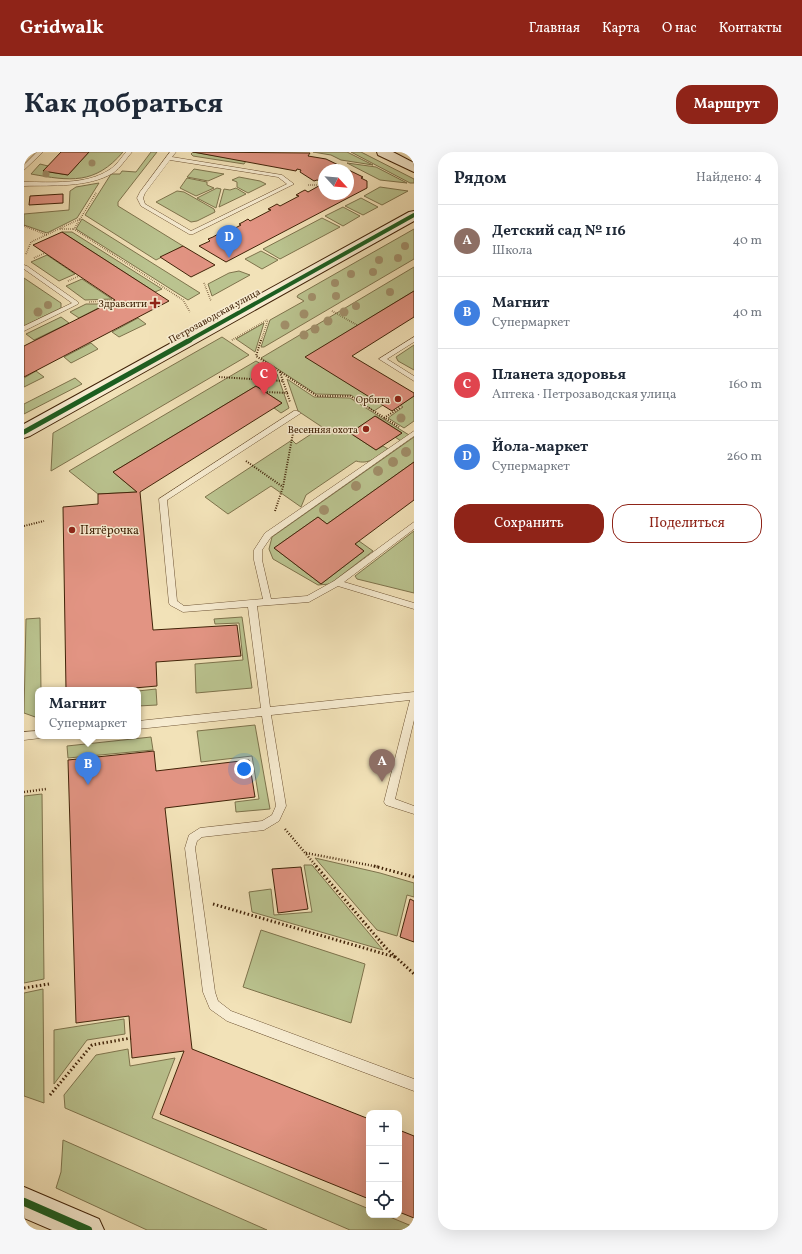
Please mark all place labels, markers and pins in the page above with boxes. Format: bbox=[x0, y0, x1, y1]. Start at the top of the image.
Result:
pin: D bbox=[216, 225, 242, 258]
place label: Здравсити bbox=[98, 297, 147, 311]
marker: Здравсити bbox=[150, 298, 160, 308]
pin: C bbox=[251, 362, 277, 395]
place label: Орбита bbox=[356, 393, 390, 407]
marker: Орбита bbox=[393, 394, 403, 404]
place label: Весенняя охота bbox=[288, 423, 358, 437]
marker: Весенняя охота bbox=[361, 424, 371, 434]
place label: Пятёрочка bbox=[80, 523, 139, 539]
marker: Пятёрочка bbox=[67, 525, 77, 535]
pin: A bbox=[369, 749, 395, 782]
pin: B bbox=[75, 752, 101, 785]

